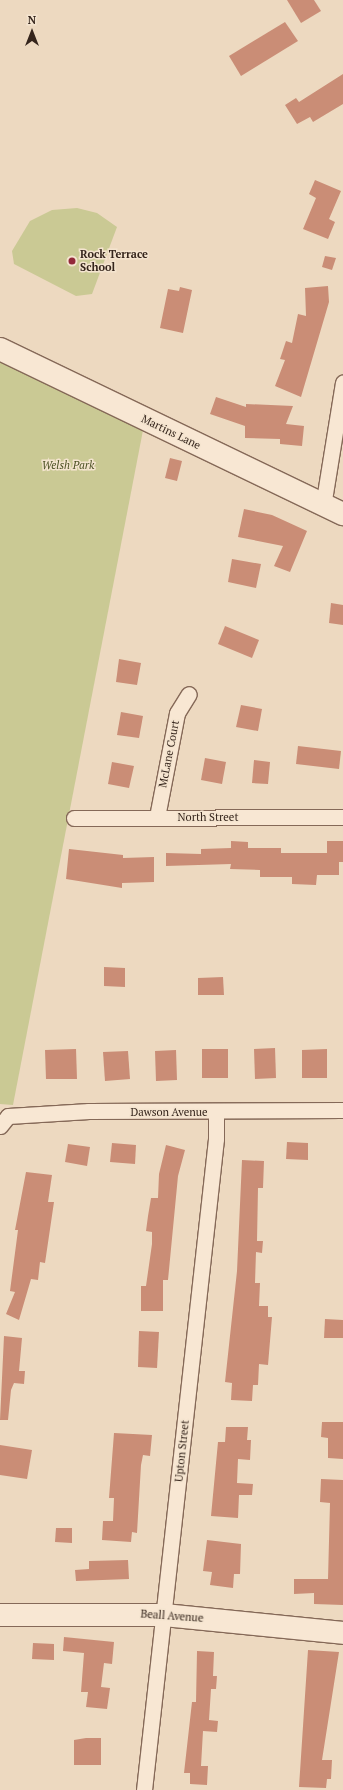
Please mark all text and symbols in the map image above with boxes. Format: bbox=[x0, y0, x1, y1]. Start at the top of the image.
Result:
north arrow bbox=[12, 12, 52, 52]
text: N bbox=[28, 13, 36, 27]
place label: Rock Terrace School bbox=[80, 248, 148, 274]
marker: Rock Terrace School bbox=[67, 256, 77, 266]
street label: Martins Lane bbox=[139, 412, 203, 452]
park label: Welsh Park bbox=[42, 458, 94, 472]
street label: McLane Court bbox=[156, 719, 182, 789]
street label: North Street bbox=[178, 810, 238, 824]
street label: Dawson Avenue bbox=[130, 1105, 208, 1119]
street label: Upton Street bbox=[172, 1419, 192, 1483]
street label: Beall Avenue bbox=[140, 1607, 204, 1625]

